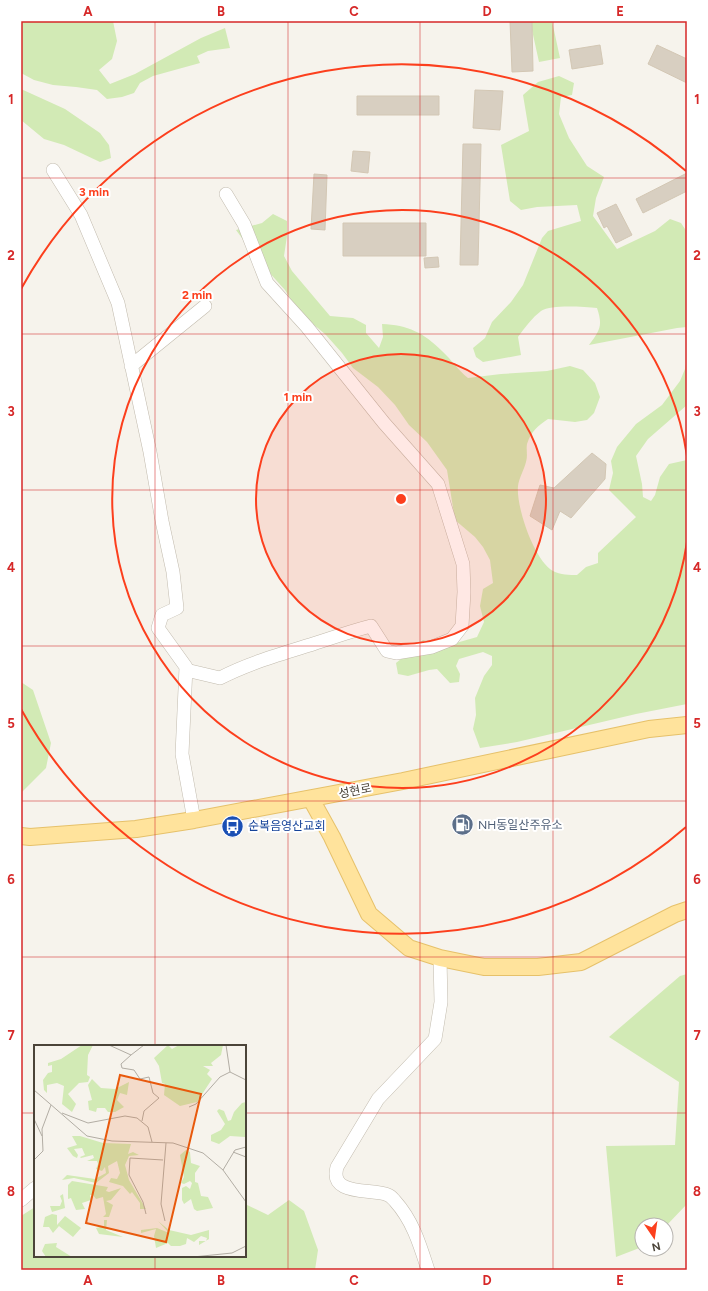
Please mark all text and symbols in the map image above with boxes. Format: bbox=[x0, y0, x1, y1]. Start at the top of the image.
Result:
text: A bbox=[83, 4, 93, 19]
text: B bbox=[217, 4, 225, 19]
text: C bbox=[349, 4, 359, 19]
text: D bbox=[482, 4, 492, 19]
text: E bbox=[616, 4, 624, 19]
text: 1 bbox=[8, 92, 14, 107]
text: 1 bbox=[694, 92, 700, 107]
text: 3 min bbox=[79, 185, 109, 199]
text: 2 bbox=[7, 248, 15, 263]
text: 2 bbox=[693, 248, 701, 263]
text: 2 min bbox=[182, 288, 212, 302]
text: 1 min bbox=[284, 390, 312, 404]
text: 3 bbox=[7, 404, 15, 419]
text: 3 bbox=[693, 404, 701, 419]
centre of rings bbox=[394, 492, 408, 506]
text: 4 bbox=[7, 560, 15, 575]
text: 4 bbox=[693, 560, 701, 575]
text: 5 bbox=[7, 716, 15, 731]
text: 5 bbox=[693, 716, 701, 731]
street label: 성현로 bbox=[337, 781, 373, 801]
fuel station icon: NH동일산주유소 bbox=[450, 812, 476, 838]
bus stop icon: 순복음영산교회 bbox=[219, 813, 245, 839]
place label: NH동일산주유소 bbox=[478, 818, 563, 832]
place label: 순복음영산교회 bbox=[248, 819, 325, 833]
text: 6 bbox=[7, 872, 15, 887]
text: 6 bbox=[693, 872, 701, 887]
text: 7 bbox=[7, 1028, 15, 1043]
text: 7 bbox=[693, 1028, 701, 1043]
inset map bbox=[34, 1045, 246, 1257]
text: 8 bbox=[7, 1184, 15, 1199]
text: 8 bbox=[693, 1184, 701, 1199]
north arrow bbox=[634, 1217, 674, 1257]
text: N bbox=[651, 1239, 662, 1254]
text: A bbox=[83, 1273, 93, 1288]
text: B bbox=[217, 1273, 225, 1288]
text: C bbox=[349, 1273, 359, 1288]
text: D bbox=[482, 1273, 492, 1288]
text: E bbox=[616, 1273, 624, 1288]

